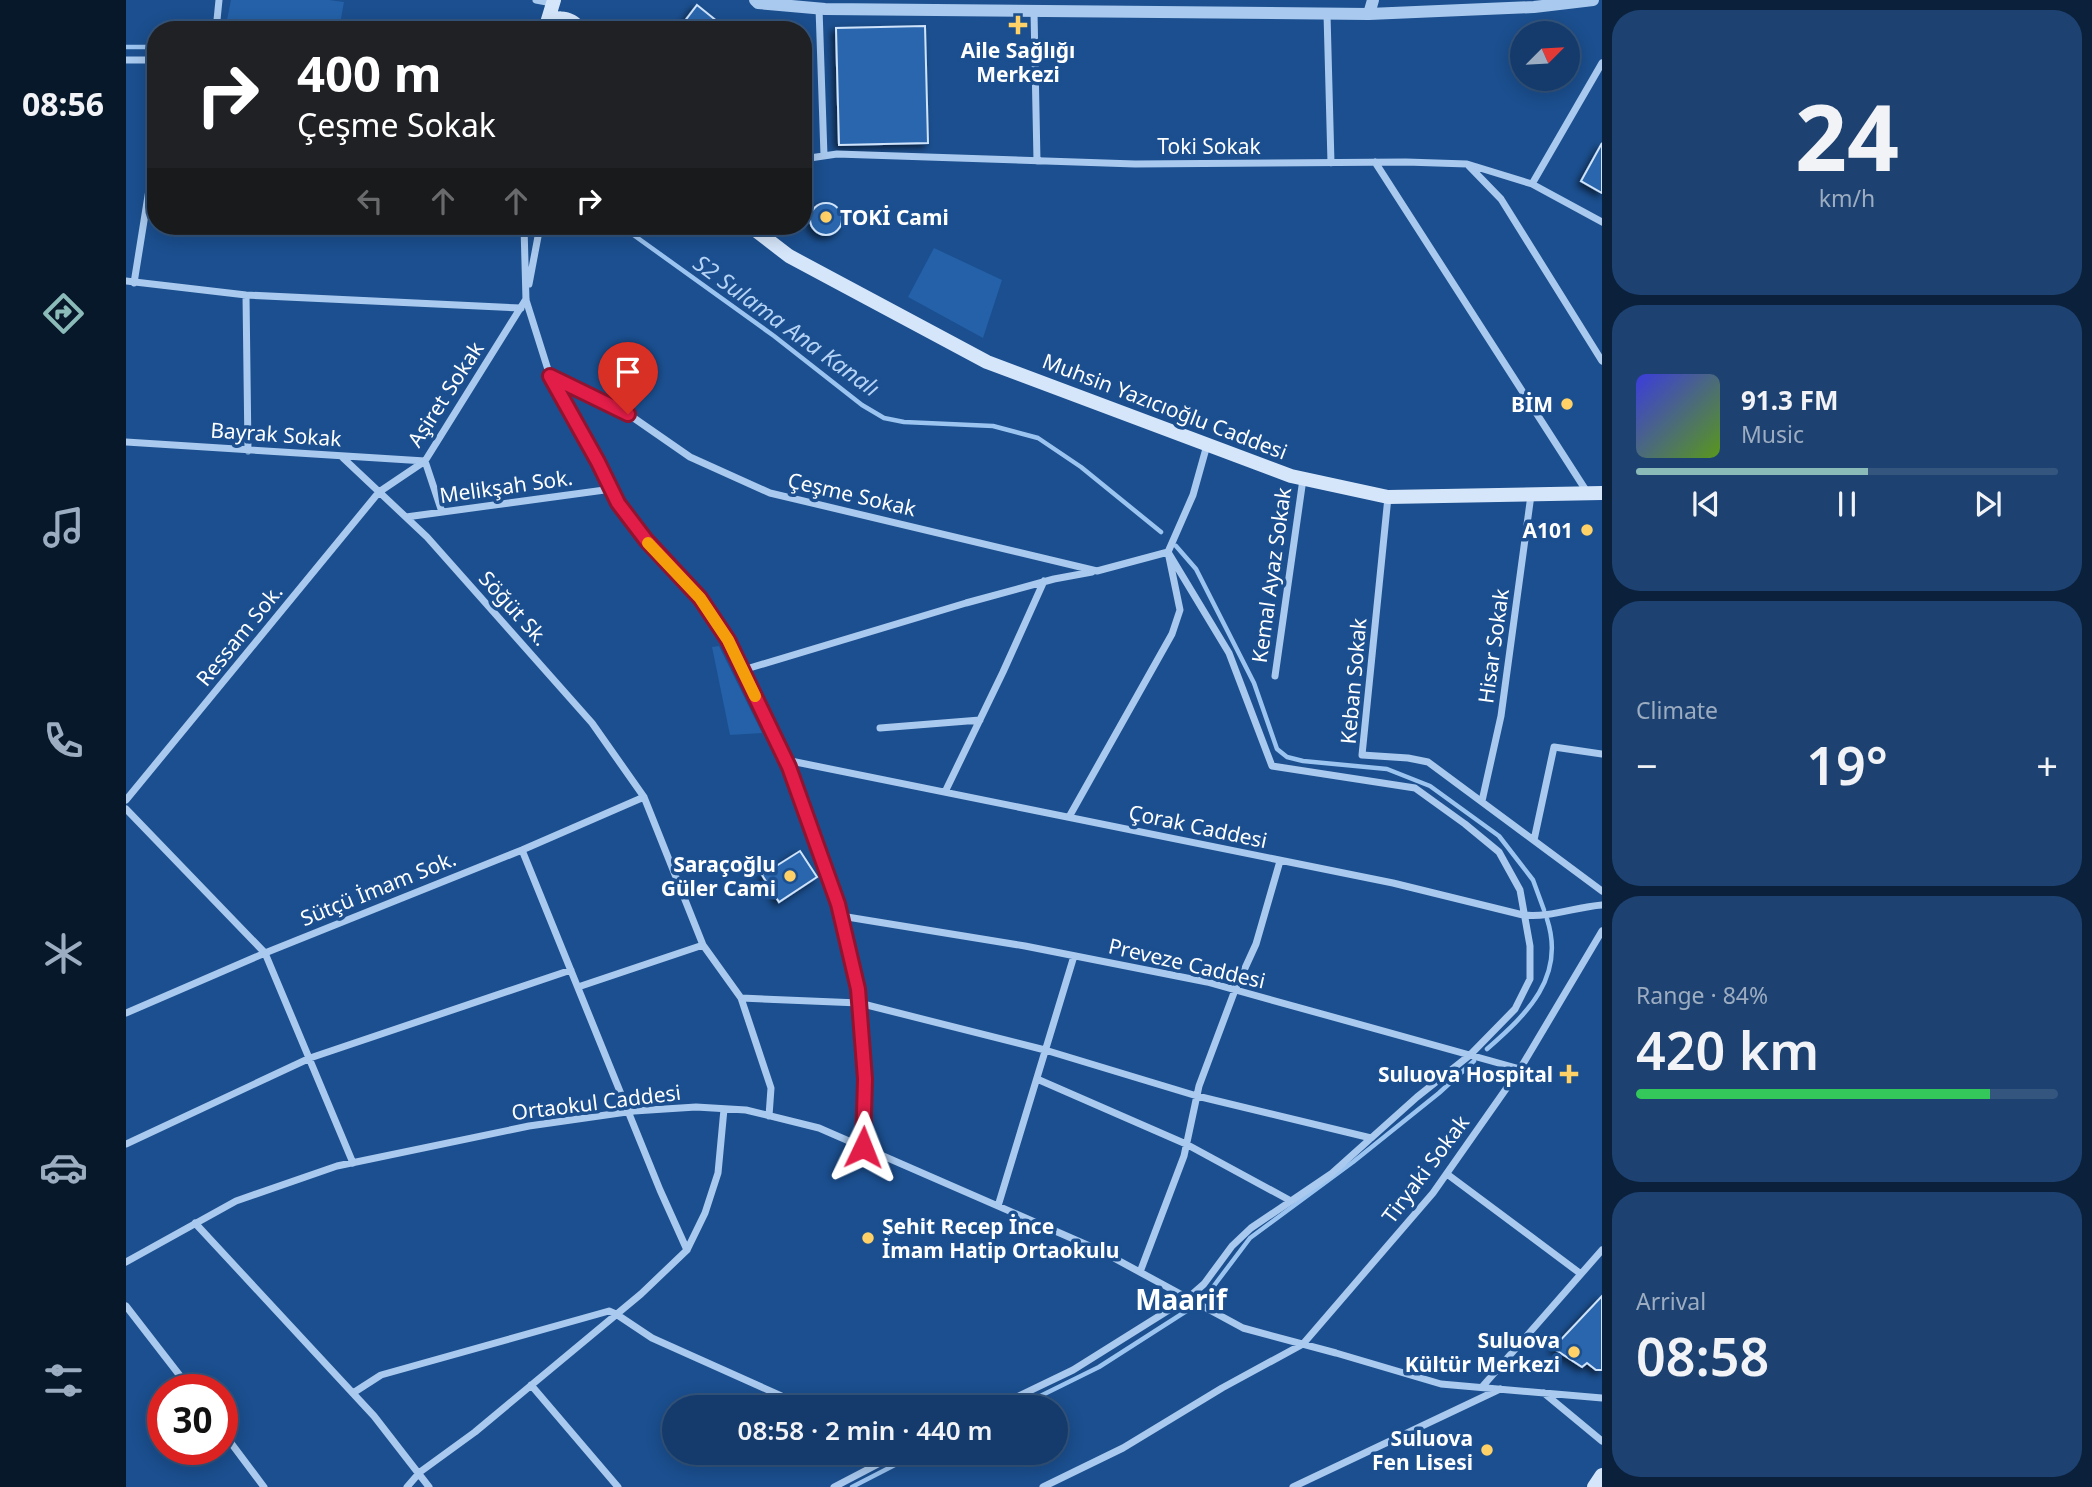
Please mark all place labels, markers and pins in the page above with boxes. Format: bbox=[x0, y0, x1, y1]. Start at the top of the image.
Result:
marker: Aile Sağlığı Merkezi bbox=[1008, 15, 1028, 35]
place label: Aile Sağlığı Merkezi bbox=[961, 36, 1075, 88]
place label: TOKİ Cami bbox=[840, 203, 949, 231]
marker: TOKİ Cami bbox=[818, 209, 834, 225]
pin bbox=[598, 342, 658, 414]
place label: BİM bbox=[1511, 390, 1553, 418]
marker: BİM bbox=[1559, 396, 1575, 412]
place label: A101 bbox=[1522, 516, 1573, 544]
marker: A101 bbox=[1579, 522, 1595, 538]
place label: Saraçoğlu Güler Cami bbox=[661, 850, 776, 902]
marker: Saraçoğlu Güler Cami bbox=[782, 868, 798, 884]
place label: Suluova Hospital bbox=[1378, 1060, 1553, 1088]
marker: Suluova Hospital bbox=[1559, 1064, 1579, 1084]
place label: Şehit Recep İnce İmam Hatip Ortaokulu bbox=[882, 1212, 1119, 1264]
marker: Şehit Recep İnce İmam Hatip Ortaokulu bbox=[860, 1230, 876, 1246]
place label: Suluova Kültür Merkezi bbox=[1405, 1326, 1560, 1378]
marker: Suluova Kültür Merkezi bbox=[1566, 1344, 1582, 1360]
place label: Suluova Fen Lisesi bbox=[1372, 1424, 1473, 1476]
marker: Suluova Fen Lisesi bbox=[1479, 1442, 1495, 1458]

